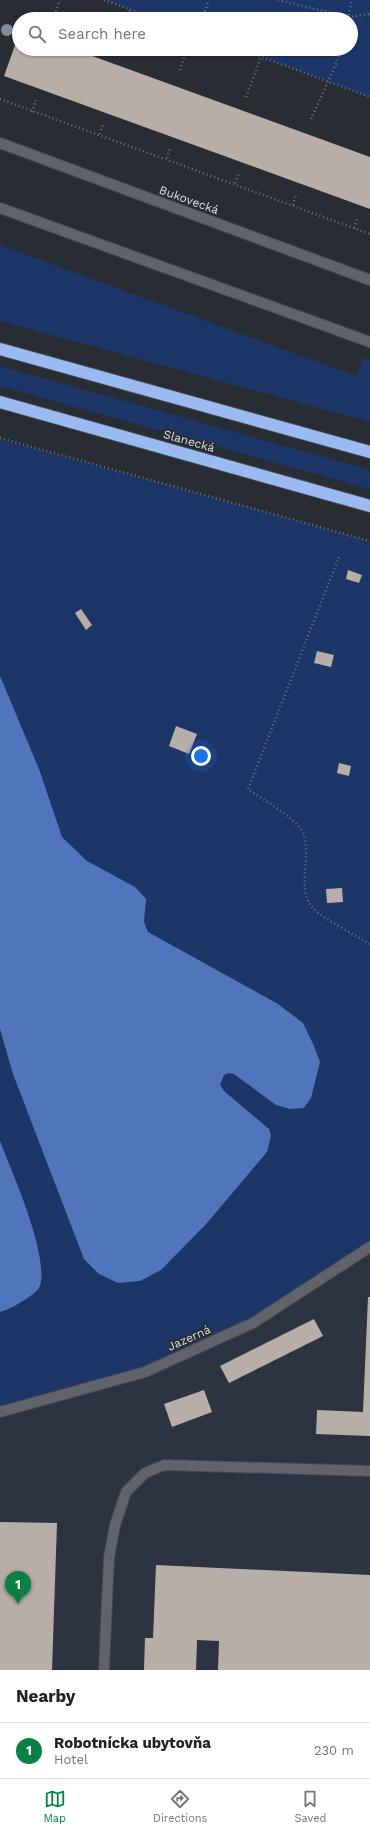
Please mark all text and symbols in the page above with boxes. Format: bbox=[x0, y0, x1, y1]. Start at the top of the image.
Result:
search box bbox=[12, 12, 358, 56]
icon: search bbox=[26, 23, 48, 45]
text: Search here bbox=[58, 25, 146, 43]
street label: Bukovecká bbox=[157, 183, 221, 217]
street label: Slanecká bbox=[162, 427, 216, 455]
your location bbox=[191, 746, 211, 766]
street label: Jazerná bbox=[165, 1322, 213, 1354]
pin: 1 bbox=[5, 1571, 31, 1604]
text: Nearby bbox=[16, 1686, 75, 1706]
text: Robotnícka ubytovňa bbox=[54, 1734, 211, 1752]
text: 1 bbox=[26, 1743, 32, 1758]
text: 230 m bbox=[314, 1743, 354, 1758]
text: Hotel bbox=[54, 1752, 88, 1767]
tab: Map bbox=[44, 1788, 66, 1825]
tab: Directions bbox=[153, 1788, 207, 1825]
tab: Saved bbox=[294, 1788, 326, 1825]

